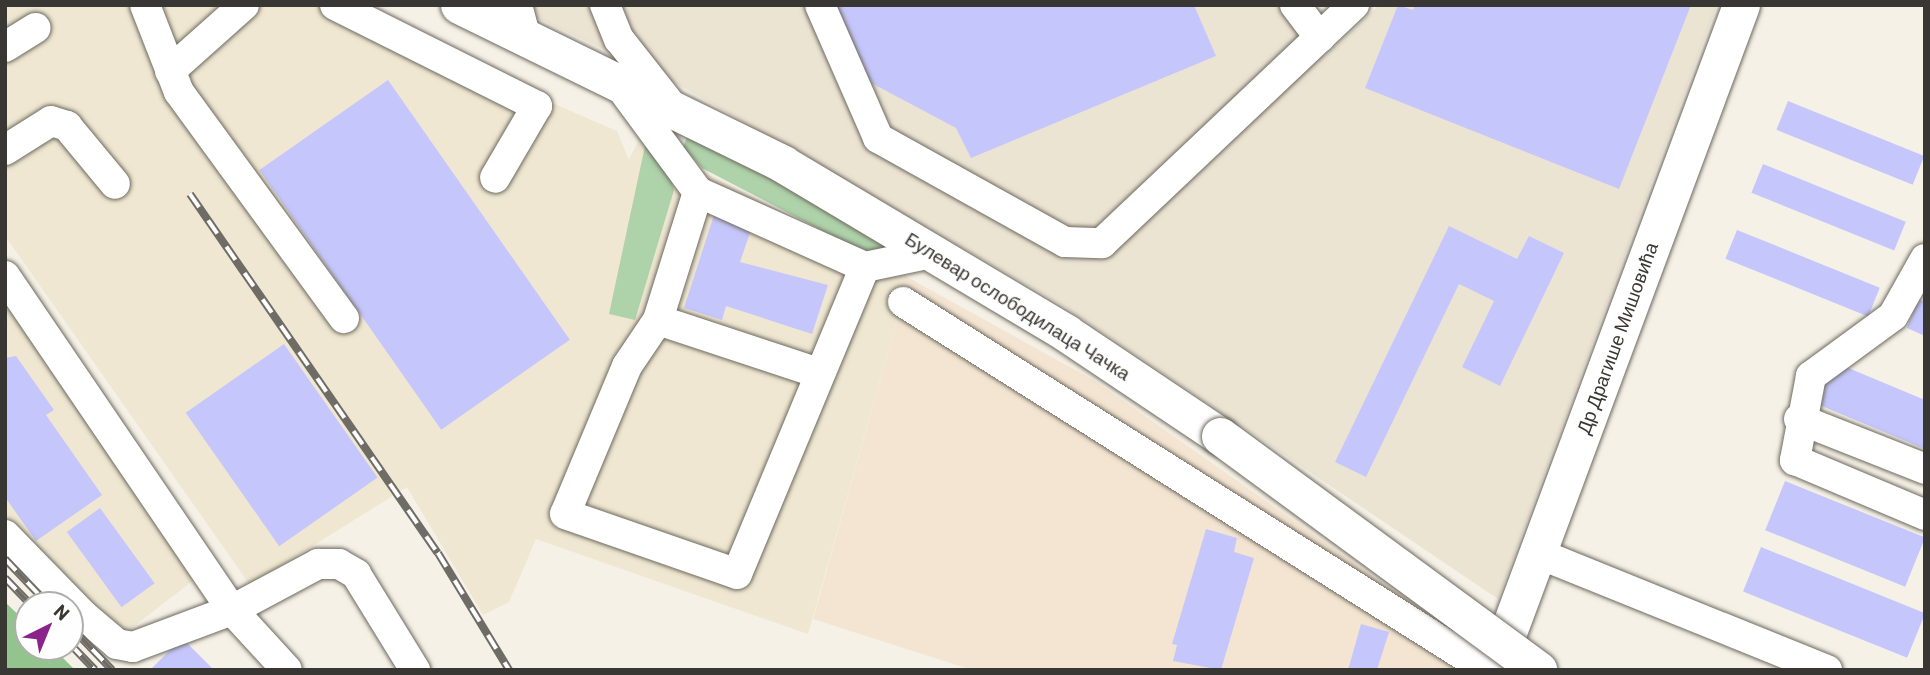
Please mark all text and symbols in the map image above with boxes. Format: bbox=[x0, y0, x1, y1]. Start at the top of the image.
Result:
street label: Булевар ослободилаца Чачка bbox=[901, 227, 1135, 385]
street label: Др Драгише Мишовића bbox=[1572, 239, 1662, 437]
north arrow bbox=[14, 591, 84, 661]
text: N bbox=[50, 599, 75, 624]

